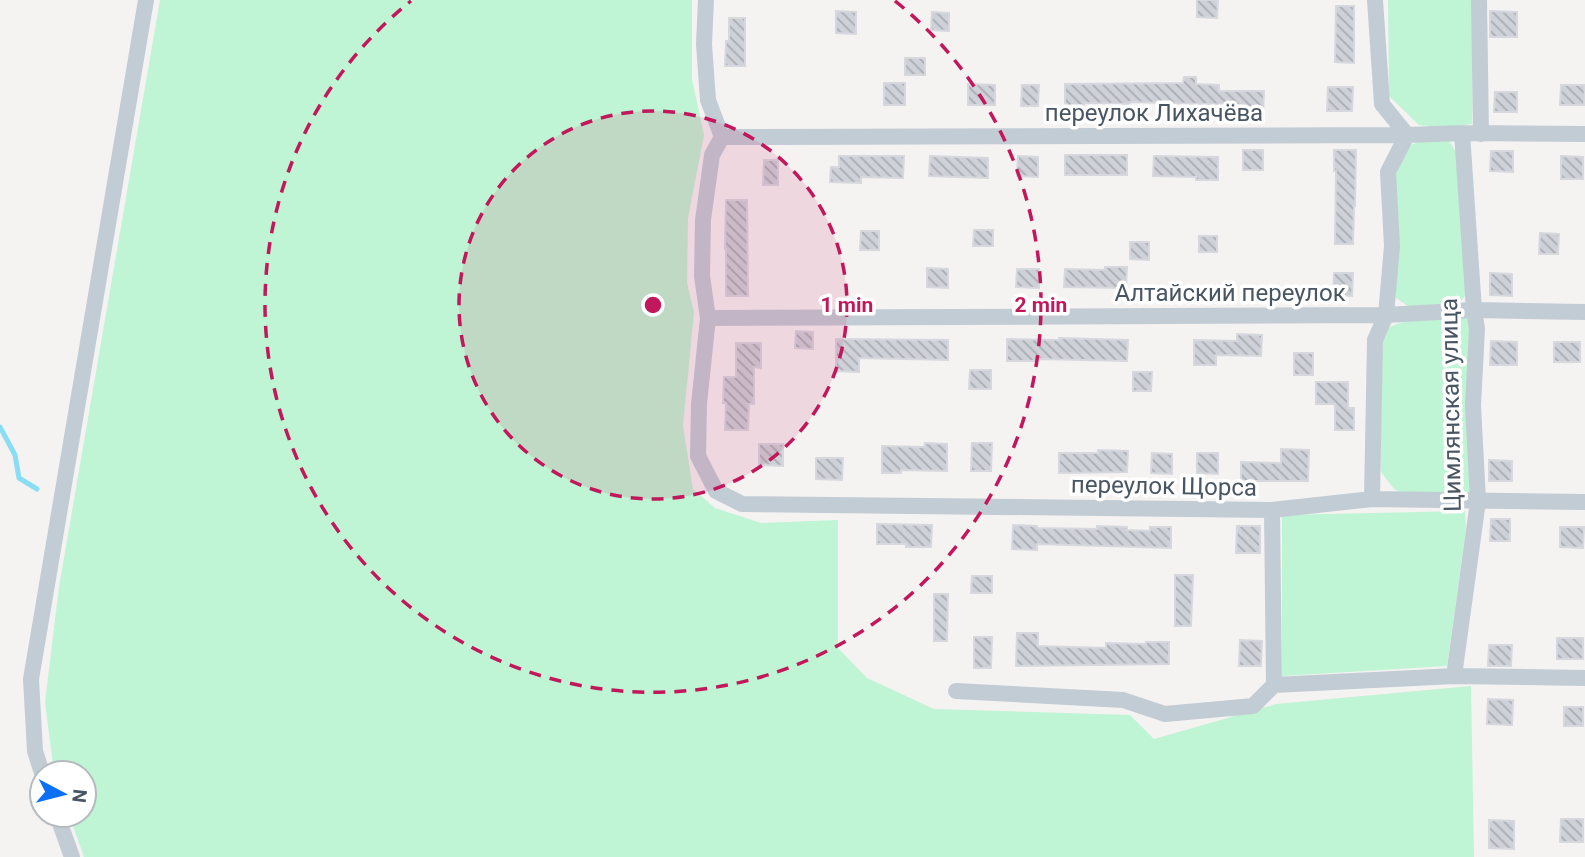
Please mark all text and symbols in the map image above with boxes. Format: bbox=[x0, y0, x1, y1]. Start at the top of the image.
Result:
street label: переулок Лихачёва bbox=[1045, 99, 1263, 127]
street label: Алтайский переулок bbox=[1114, 279, 1346, 307]
centre of rings bbox=[641, 293, 665, 317]
text: 1 min bbox=[821, 293, 873, 317]
text: 2 min bbox=[1015, 293, 1067, 317]
street label: Цимлянская улица bbox=[1435, 298, 1467, 512]
street label: переулок Щорса bbox=[1071, 470, 1257, 502]
north arrow bbox=[28, 759, 98, 829]
text: N bbox=[67, 788, 92, 804]

